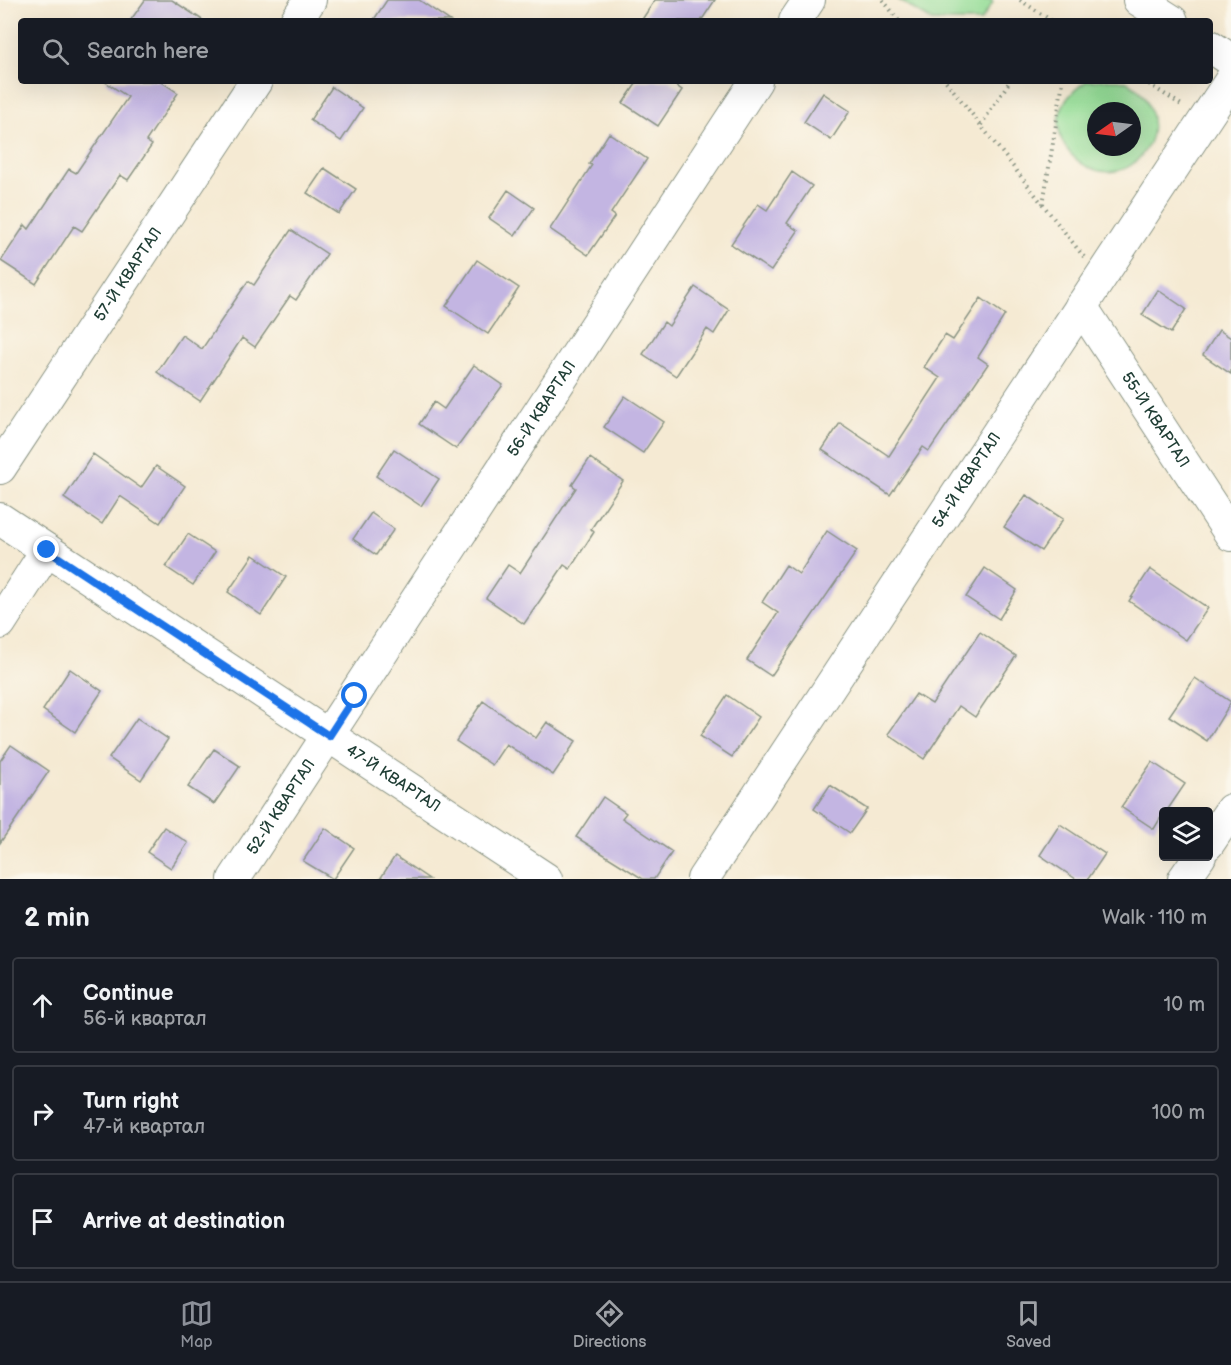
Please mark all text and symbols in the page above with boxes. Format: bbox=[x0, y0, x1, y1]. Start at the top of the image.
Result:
search box bbox=[18, 18, 1213, 84]
icon: search bbox=[39, 35, 72, 68]
text: Search here bbox=[87, 38, 209, 65]
north arrow bbox=[1087, 102, 1141, 156]
street label: 57-Й КВАРТАЛ bbox=[90, 224, 166, 325]
street label: 56-Й КВАРТАЛ bbox=[503, 357, 580, 460]
street label: 55-Й КВАРТАЛ bbox=[1117, 369, 1194, 471]
street label: 54-Й КВАРТАЛ bbox=[928, 429, 1005, 532]
route end bbox=[33, 536, 59, 562]
route start bbox=[341, 682, 367, 708]
street label: 47-Й КВАРТАЛ bbox=[342, 740, 444, 816]
street label: 52-Й КВАРТАЛ bbox=[243, 756, 319, 858]
map controls bbox=[1159, 807, 1213, 861]
button: layers bbox=[1159, 807, 1213, 861]
text: 2 min bbox=[24, 903, 90, 934]
text: Walk · 110 m bbox=[1102, 906, 1207, 930]
text: Continue bbox=[83, 980, 173, 1007]
icon: ahead bbox=[26, 989, 59, 1022]
text: 10 m bbox=[1164, 993, 1205, 1017]
text: 56-й квартал bbox=[83, 1007, 207, 1031]
text: Turn right bbox=[83, 1088, 179, 1115]
icon: right bbox=[26, 1097, 59, 1130]
text: 100 m bbox=[1152, 1101, 1205, 1125]
text: 47-й квартал bbox=[83, 1115, 205, 1139]
icon: arrive bbox=[26, 1205, 59, 1238]
text: Arrive at destination bbox=[83, 1208, 285, 1235]
tab: Map bbox=[180, 1297, 213, 1352]
tab: Directions bbox=[573, 1297, 646, 1352]
tab: Saved bbox=[1006, 1297, 1051, 1352]

